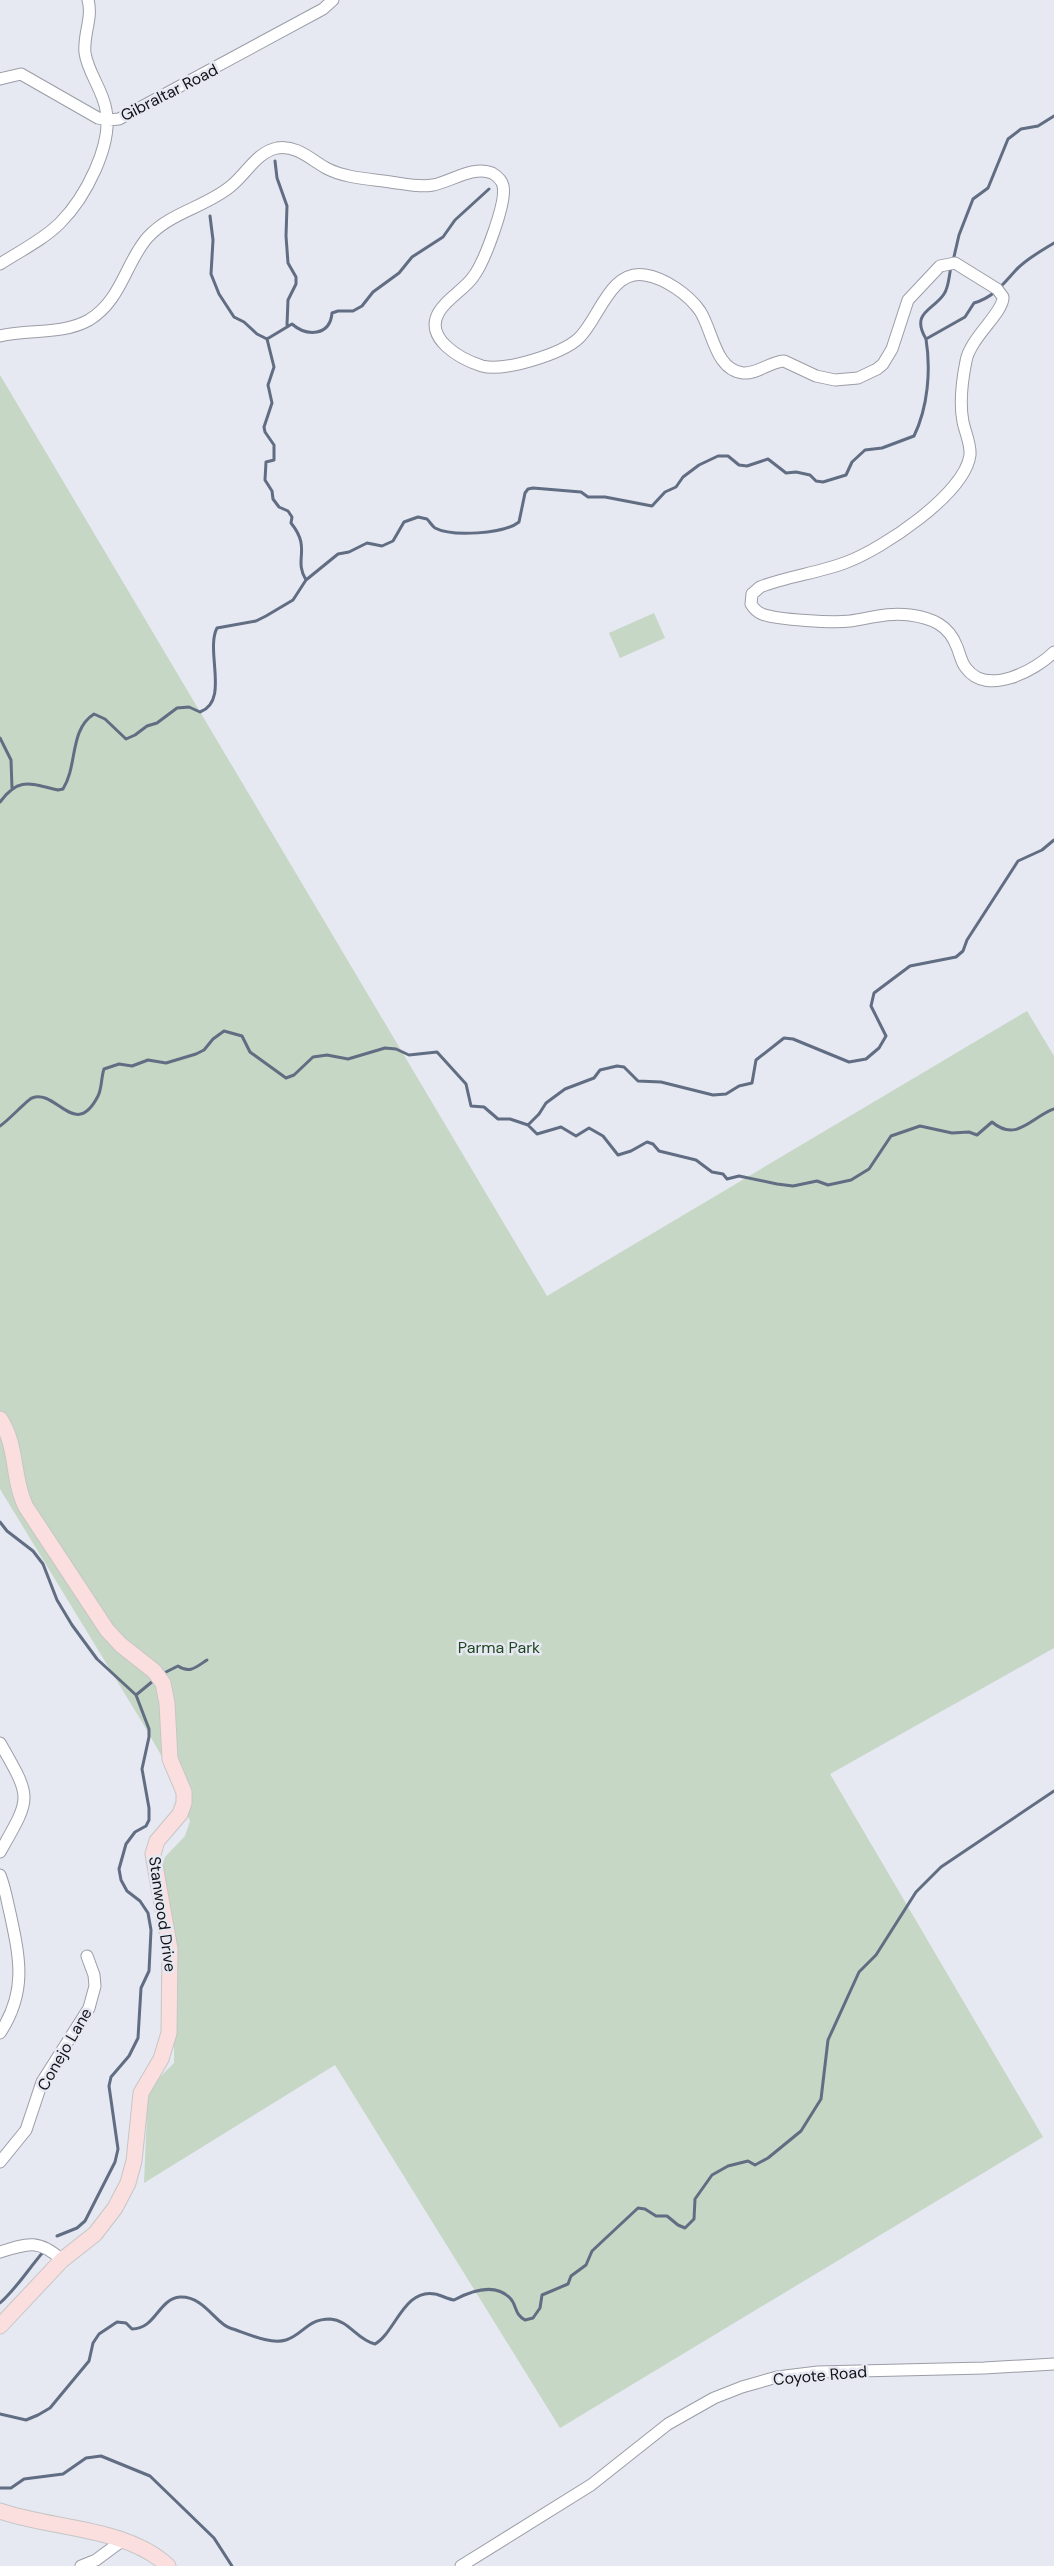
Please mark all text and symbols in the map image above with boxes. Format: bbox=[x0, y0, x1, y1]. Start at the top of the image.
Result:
street label: Gibraltar Road bbox=[117, 59, 221, 126]
park label: Parma Park bbox=[458, 1637, 540, 1658]
street label: Stanwood Drive bbox=[144, 1855, 181, 1973]
street label: Conejo Lane bbox=[32, 2004, 97, 2094]
street label: Coyote Road bbox=[772, 2361, 868, 2390]

